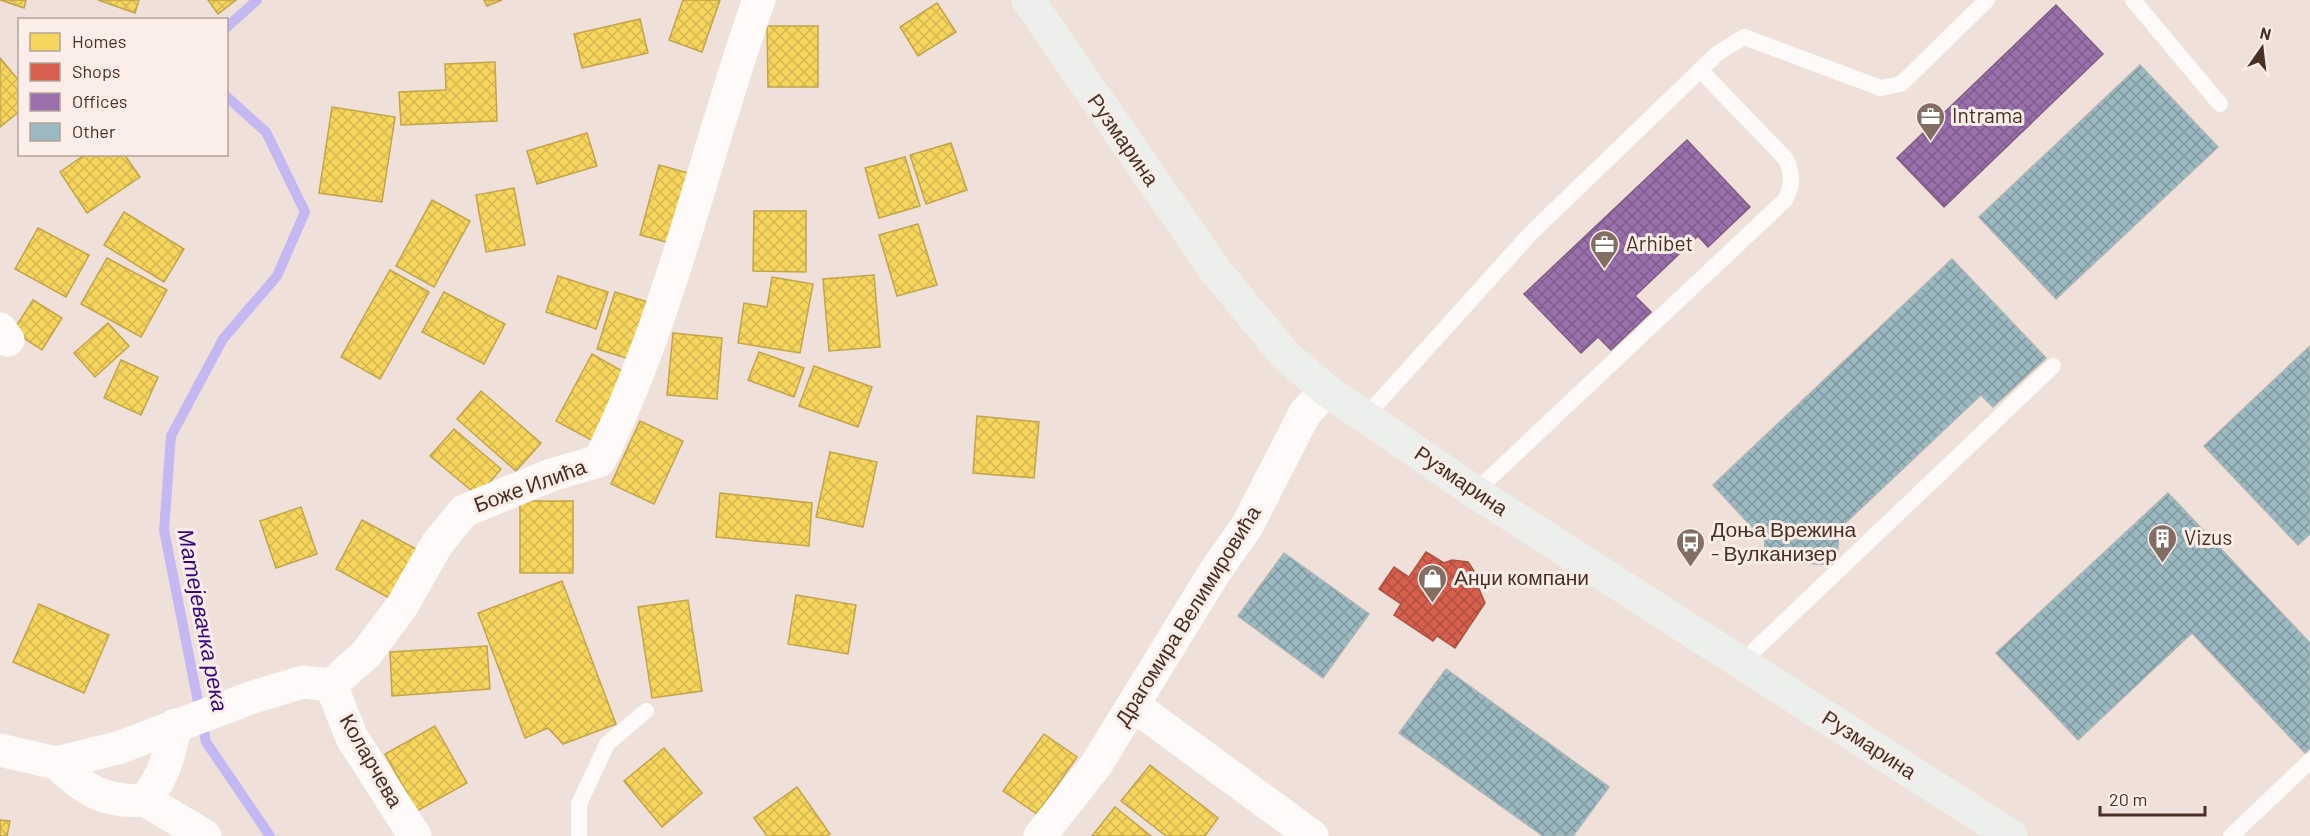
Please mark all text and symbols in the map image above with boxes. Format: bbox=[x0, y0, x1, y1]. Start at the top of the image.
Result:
legend bbox=[18, 18, 228, 156]
north arrow bbox=[2232, 18, 2292, 78]
text: N bbox=[2258, 22, 2273, 43]
text: Homes bbox=[72, 30, 126, 52]
text: Shops bbox=[72, 60, 121, 82]
street label: Рузмарина bbox=[1083, 88, 1165, 190]
text: Offices bbox=[72, 90, 128, 112]
office icon: Intrama bbox=[1915, 100, 1947, 142]
place label: Intrama bbox=[1952, 102, 2023, 127]
text: Other bbox=[72, 120, 116, 142]
office icon: Arhibet bbox=[1589, 228, 1621, 270]
place label: Arhibet bbox=[1626, 230, 1693, 255]
street label: Рузмарина bbox=[1411, 439, 1513, 520]
street label: Боже Илића bbox=[470, 453, 589, 516]
street label: Драгомира Велимировића bbox=[1109, 500, 1265, 730]
place label: Доња Врежина - Вулканизер bbox=[1711, 516, 1857, 565]
building icon: Vizus bbox=[2147, 522, 2179, 564]
place label: Vizus bbox=[2184, 524, 2232, 549]
water label: Матејевачка река bbox=[173, 526, 234, 714]
bus stop icon: Доња Врежина - Вулканизер bbox=[1674, 526, 1706, 568]
shop icon: Анџи компани bbox=[1417, 562, 1449, 604]
place label: Анџи компани bbox=[1454, 564, 1589, 589]
street label: Рузмарина bbox=[1818, 704, 1922, 784]
street label: Коларчева bbox=[336, 709, 409, 812]
scale bar bbox=[2100, 779, 2205, 817]
text: 20 m bbox=[2109, 788, 2147, 810]

